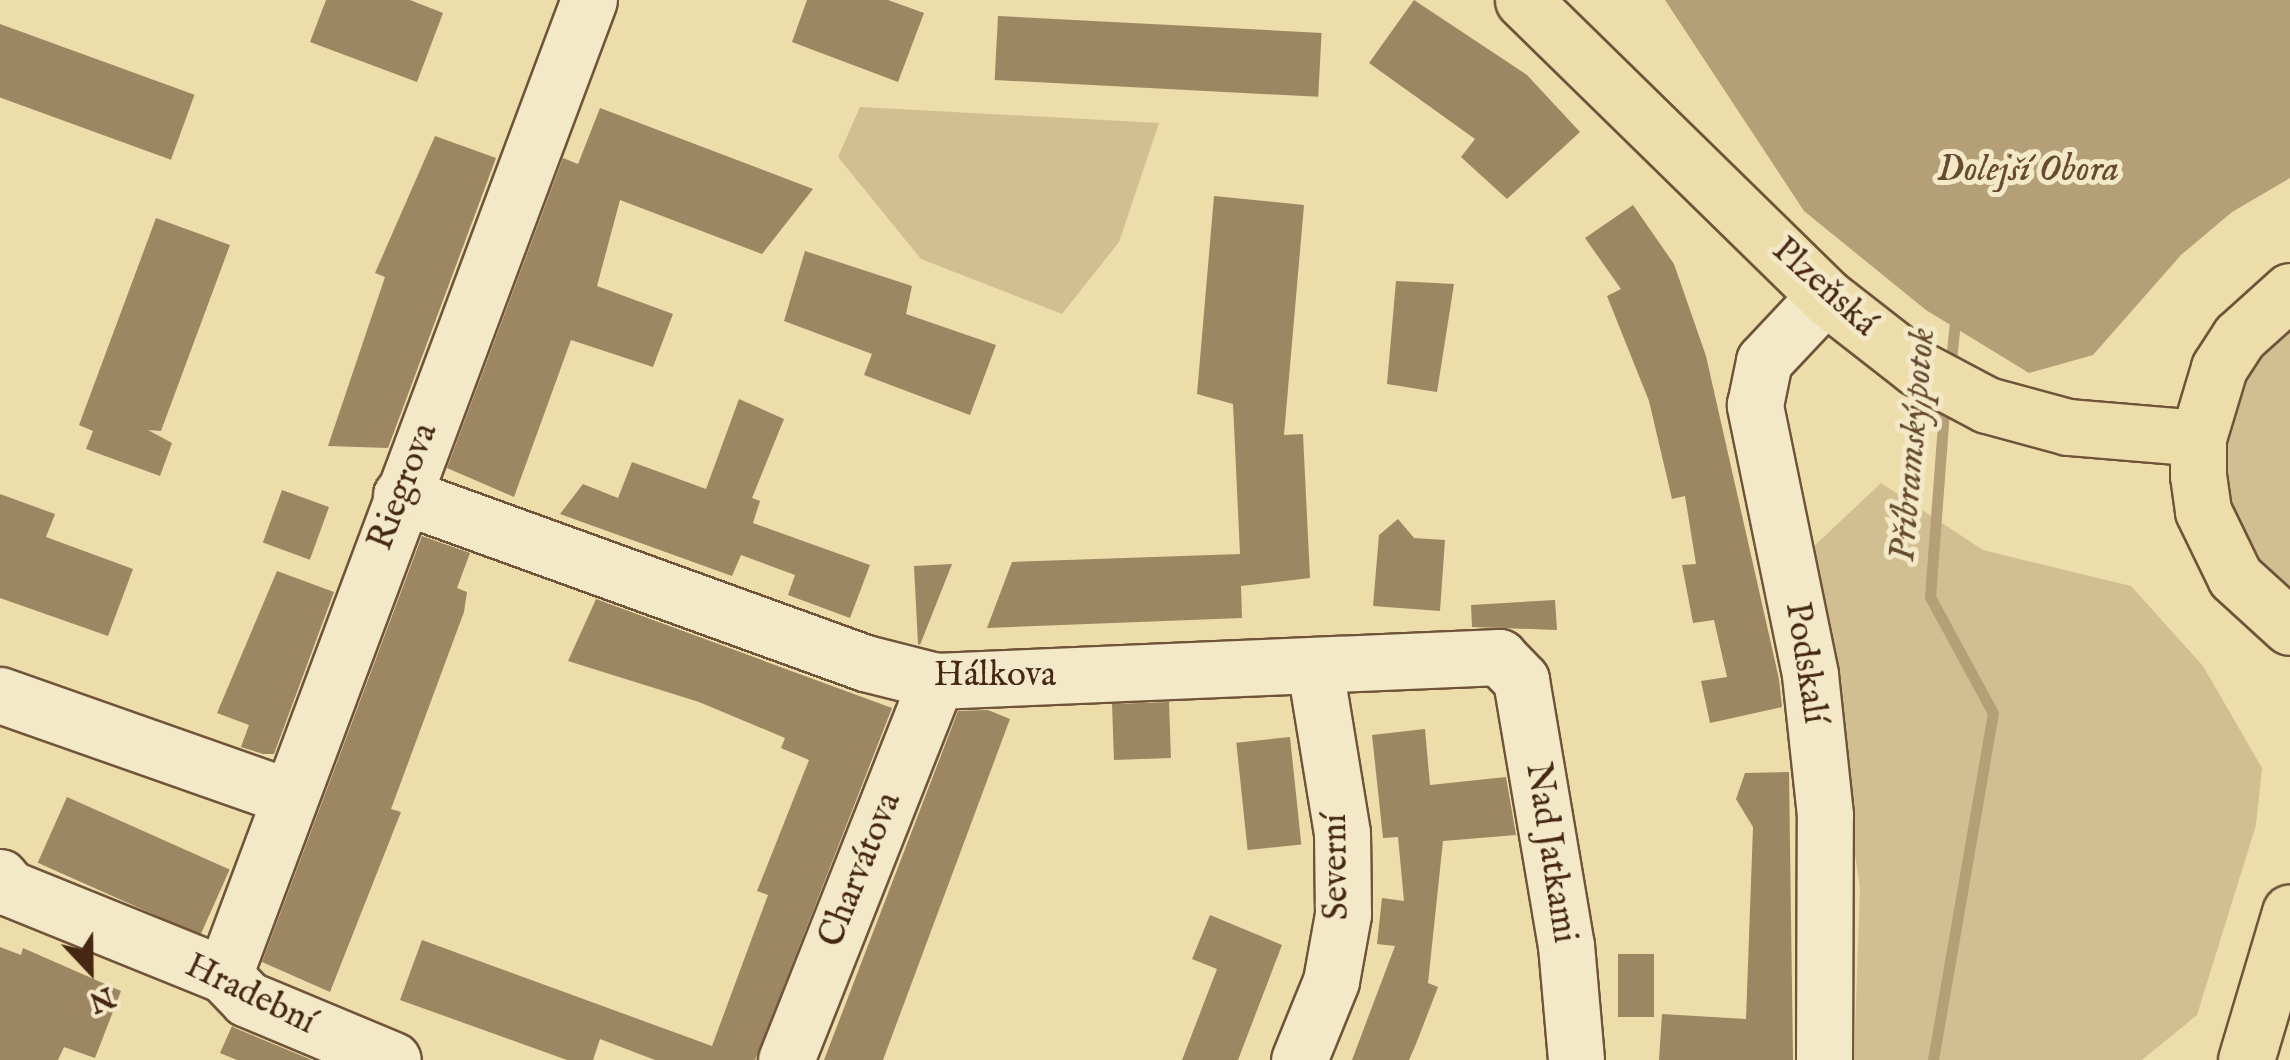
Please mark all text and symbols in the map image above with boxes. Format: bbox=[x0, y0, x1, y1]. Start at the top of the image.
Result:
water label: Dolejší Obora bbox=[1937, 148, 2119, 194]
street label: Plzeňská bbox=[1763, 230, 1885, 346]
water label: Příbramský potok bbox=[1881, 326, 1947, 564]
street label: Riegrova bbox=[361, 418, 447, 556]
street label: Podskalí bbox=[1775, 599, 1835, 727]
street label: Hálkova bbox=[934, 655, 1056, 697]
street label: Nad Jatkami bbox=[1515, 760, 1585, 946]
street label: Charvátova bbox=[811, 786, 911, 954]
street label: Severní bbox=[1315, 813, 1359, 921]
north arrow bbox=[40, 920, 140, 1020]
street label: Hradební bbox=[178, 946, 322, 1044]
text: N bbox=[84, 978, 119, 1019]

